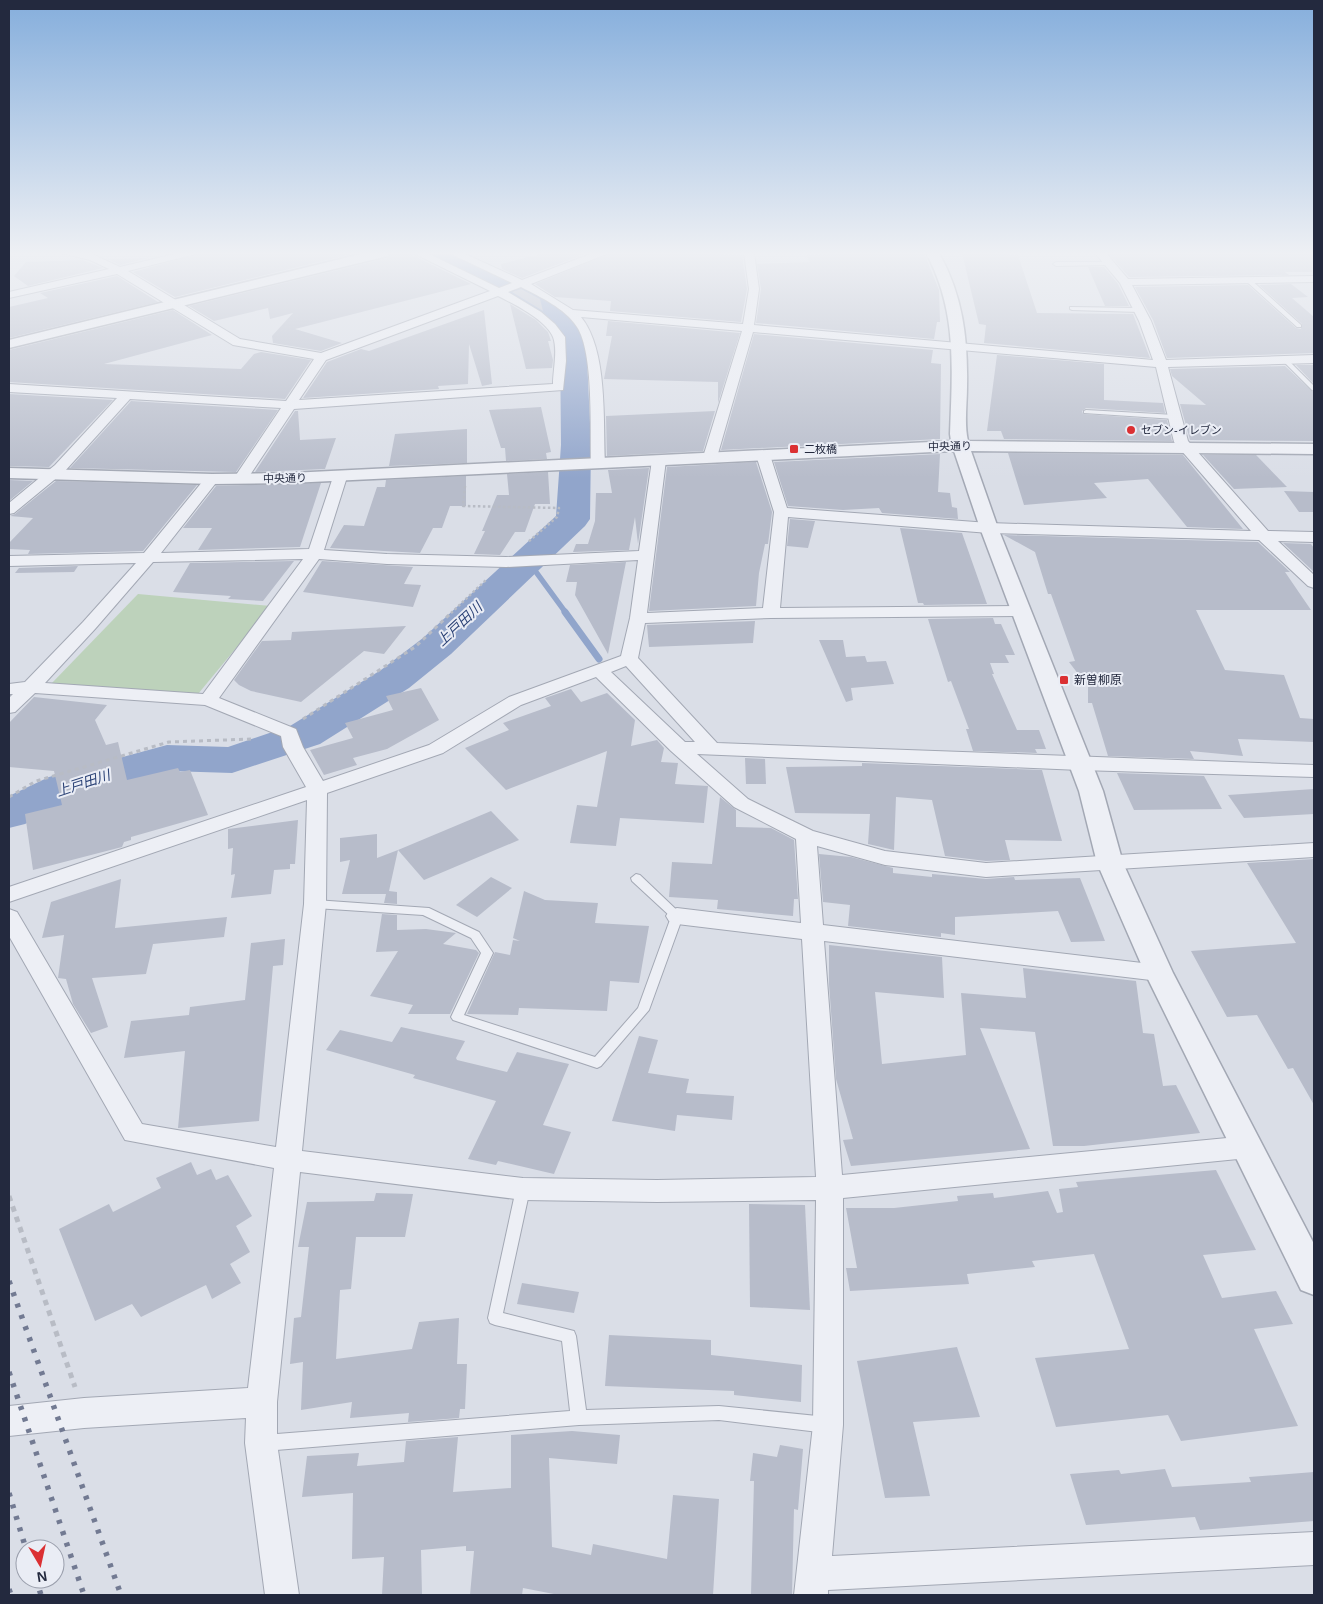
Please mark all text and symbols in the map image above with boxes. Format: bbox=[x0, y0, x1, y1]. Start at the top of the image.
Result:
marker: セブン-イレブン bbox=[1125, 424, 1137, 436]
place label: セブン-イレブン bbox=[1141, 424, 1222, 436]
street label: 中央通り bbox=[928, 440, 972, 452]
marker: 二枚橋 bbox=[788, 443, 800, 455]
place label: 二枚橋 bbox=[804, 443, 837, 455]
street label: 中央通り bbox=[263, 472, 307, 484]
water label: 上戸田川 bbox=[433, 598, 486, 649]
place label: 新曽柳原 bbox=[1074, 673, 1122, 687]
marker: 新曽柳原 bbox=[1058, 674, 1070, 686]
water label: 上戸田川 bbox=[54, 766, 114, 799]
north arrow bbox=[15, 1539, 65, 1589]
text: N bbox=[36, 1568, 48, 1586]

